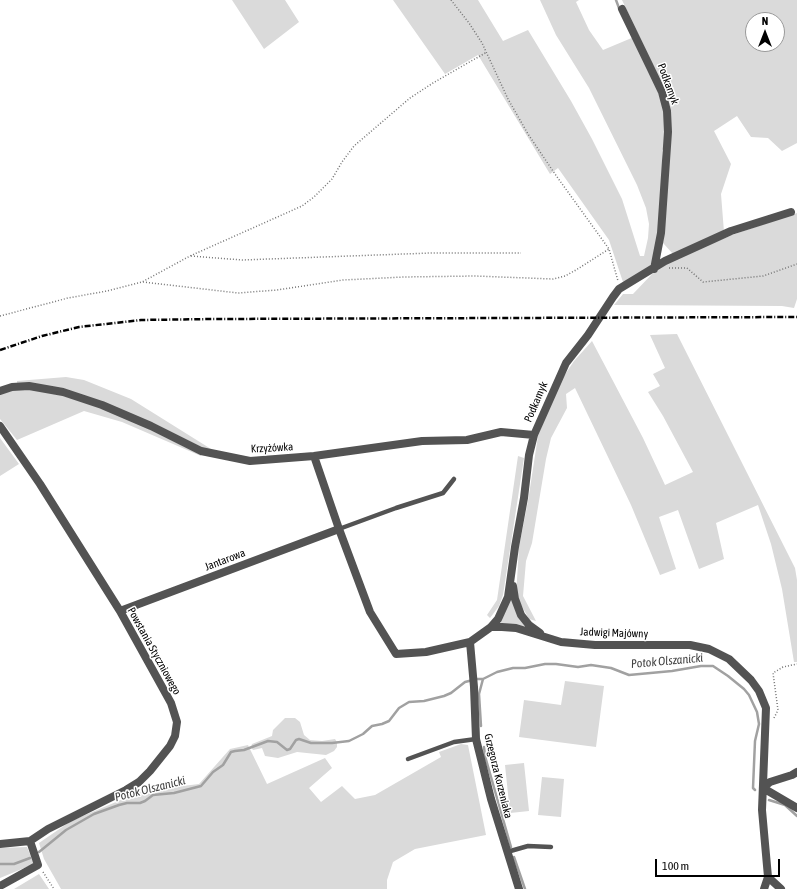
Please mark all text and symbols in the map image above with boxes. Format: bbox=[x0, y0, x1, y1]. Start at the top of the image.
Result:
north arrow bbox=[745, 12, 785, 52]
text: N bbox=[762, 15, 768, 27]
street label: Podkamyk bbox=[654, 62, 682, 106]
street label: Podkamyk bbox=[522, 380, 550, 424]
street label: Krzyżówka bbox=[250, 440, 294, 456]
street label: Jantarowa bbox=[203, 546, 247, 574]
street label: Powstania Styczniowego bbox=[125, 605, 183, 697]
street label: Jadwigi Majówny bbox=[580, 625, 648, 641]
water label: Potok Olszanicki bbox=[630, 651, 704, 671]
street label: Grzegorza Korzeniaka bbox=[481, 732, 515, 820]
water label: Potok Olszanicki bbox=[113, 773, 187, 805]
scale bar bbox=[657, 851, 782, 877]
text: 100 m bbox=[662, 859, 689, 873]

